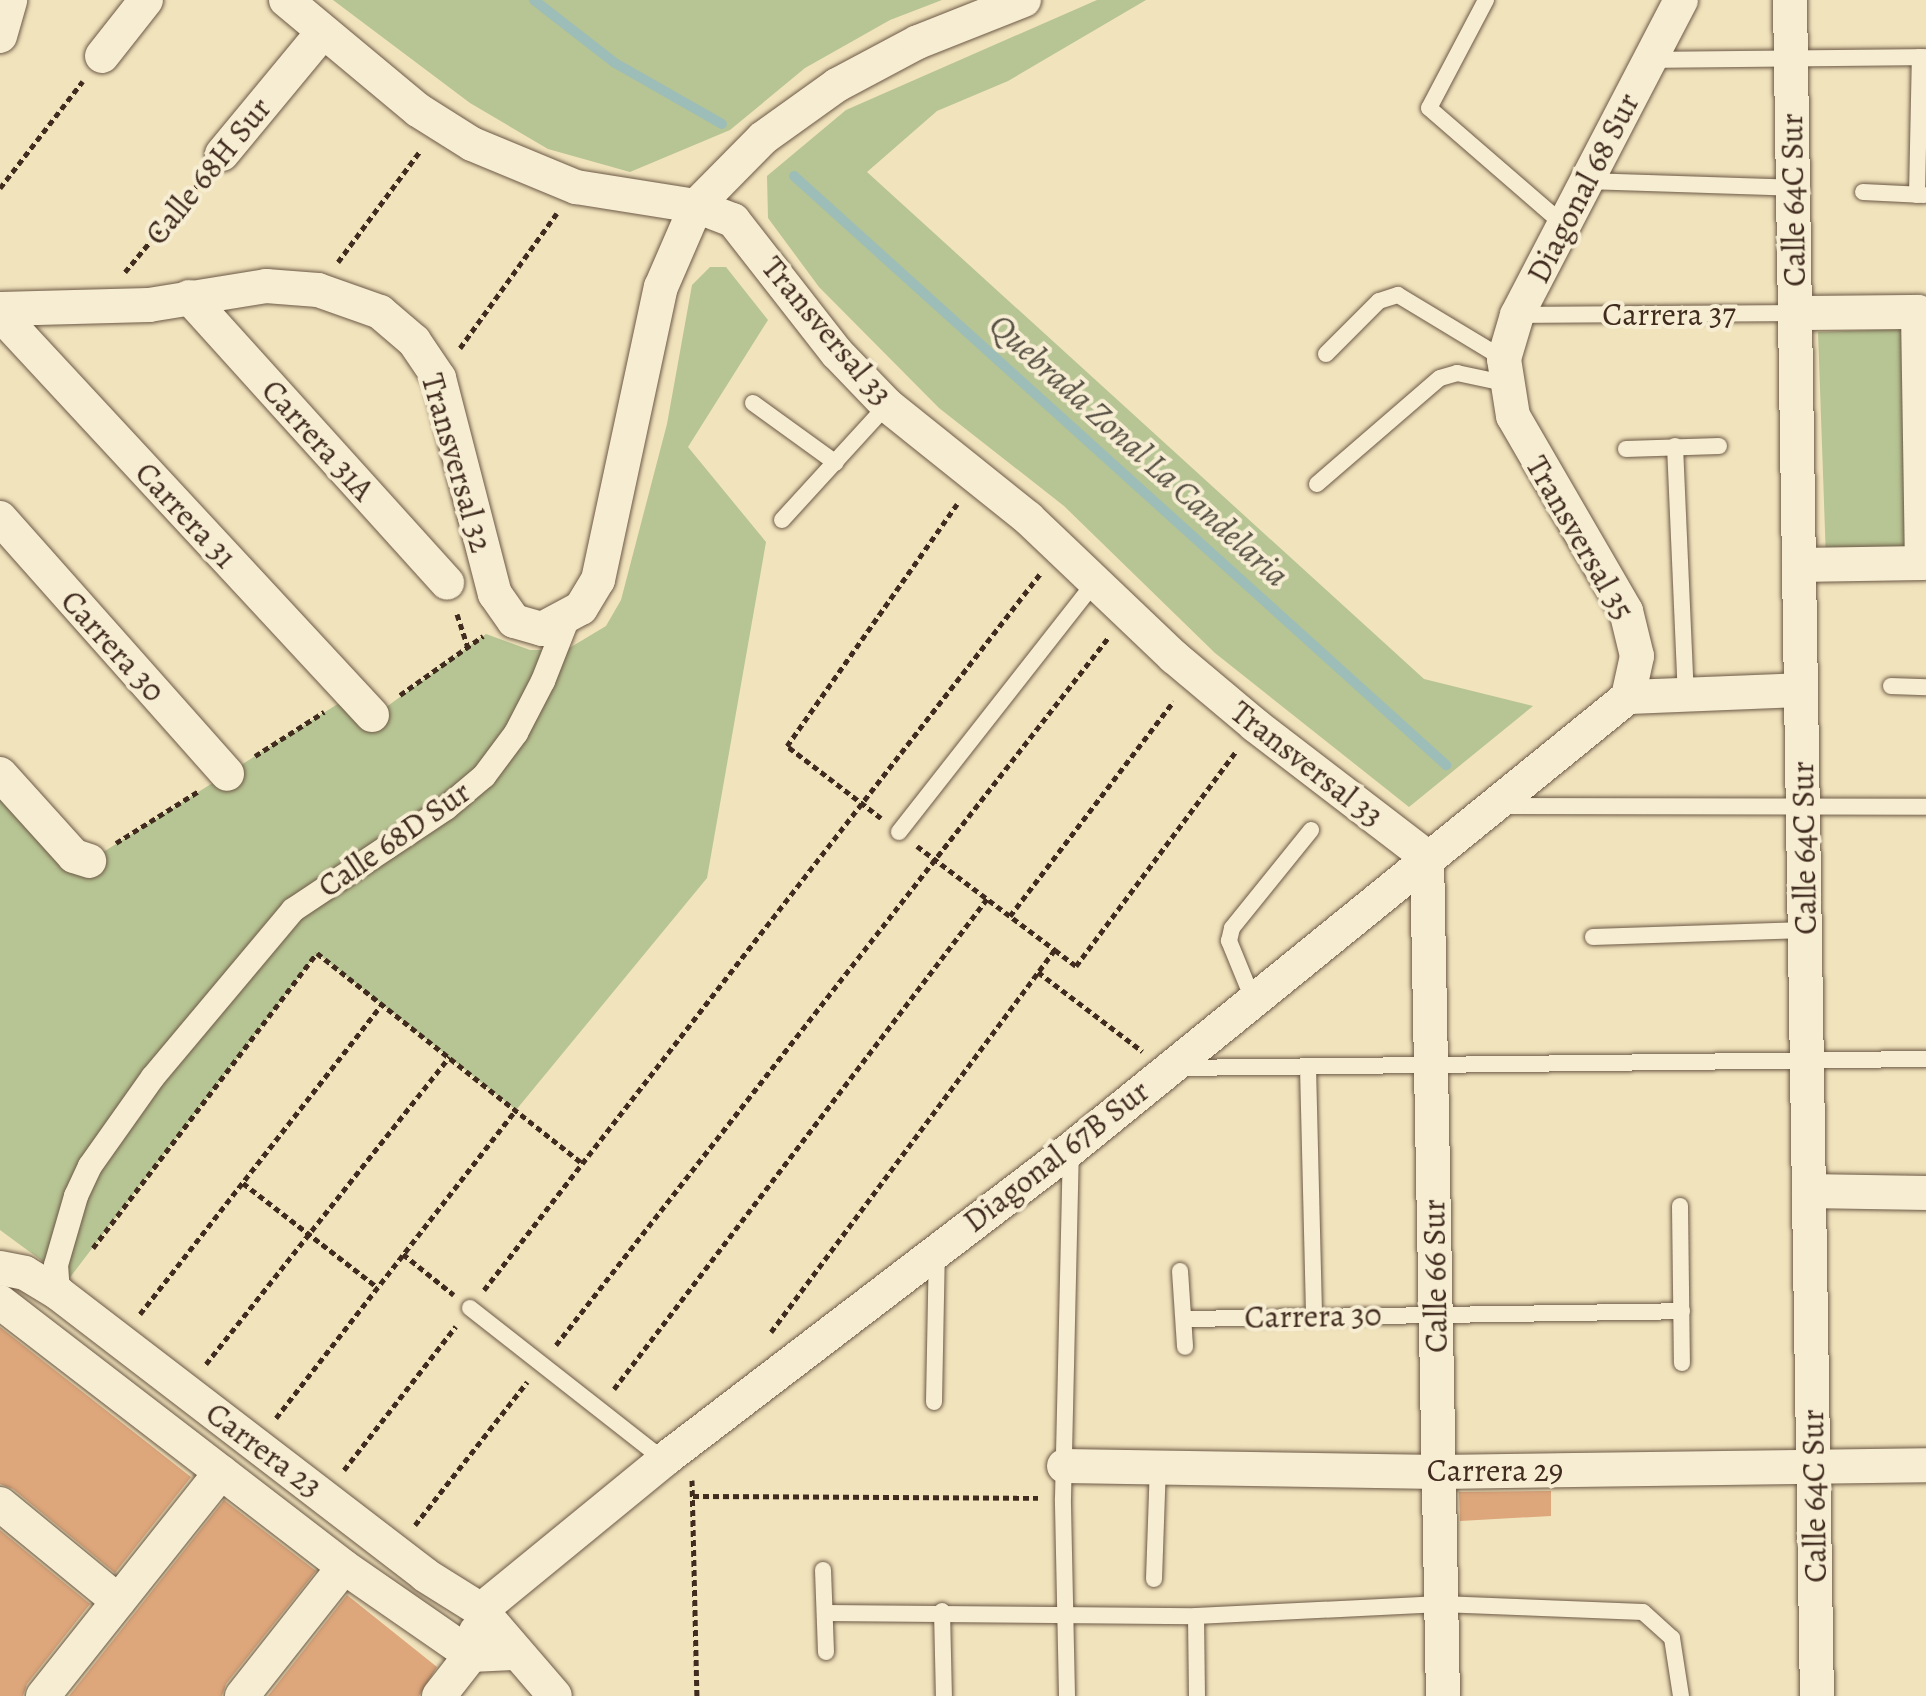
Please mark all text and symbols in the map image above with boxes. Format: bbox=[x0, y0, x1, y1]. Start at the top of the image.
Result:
street label: Diagonal 68 Sur bbox=[1519, 87, 1647, 289]
street label: Calle 68H Sur bbox=[137, 90, 279, 252]
street label: Calle 64C Sur bbox=[1772, 113, 1814, 287]
street label: Transversal 33 bbox=[754, 249, 900, 413]
street label: Carrera 37 bbox=[1602, 295, 1736, 333]
water label: Quebrada Zonal La Candelaria bbox=[981, 305, 1297, 595]
street label: Transversal 32 bbox=[413, 369, 501, 557]
street label: Carrera 31A bbox=[254, 372, 382, 508]
street label: Transversal 35 bbox=[1518, 449, 1642, 627]
street label: Carrera 31 bbox=[127, 454, 245, 576]
street label: Carrera 30 bbox=[53, 582, 173, 710]
street label: Transversal 33 bbox=[1223, 693, 1391, 835]
street label: Calle 64C Sur bbox=[1783, 761, 1825, 935]
street label: Calle 68D Sur bbox=[311, 773, 477, 905]
street label: Diagonal 67B Sur bbox=[955, 1072, 1157, 1240]
street label: Calle 66 Sur bbox=[1414, 1199, 1456, 1353]
street label: Carrera 30 bbox=[1244, 1296, 1382, 1336]
street label: Carrera 23 bbox=[198, 1394, 330, 1506]
street label: Calle 64C Sur bbox=[1793, 1409, 1835, 1583]
street label: Carrera 29 bbox=[1427, 1451, 1563, 1489]

